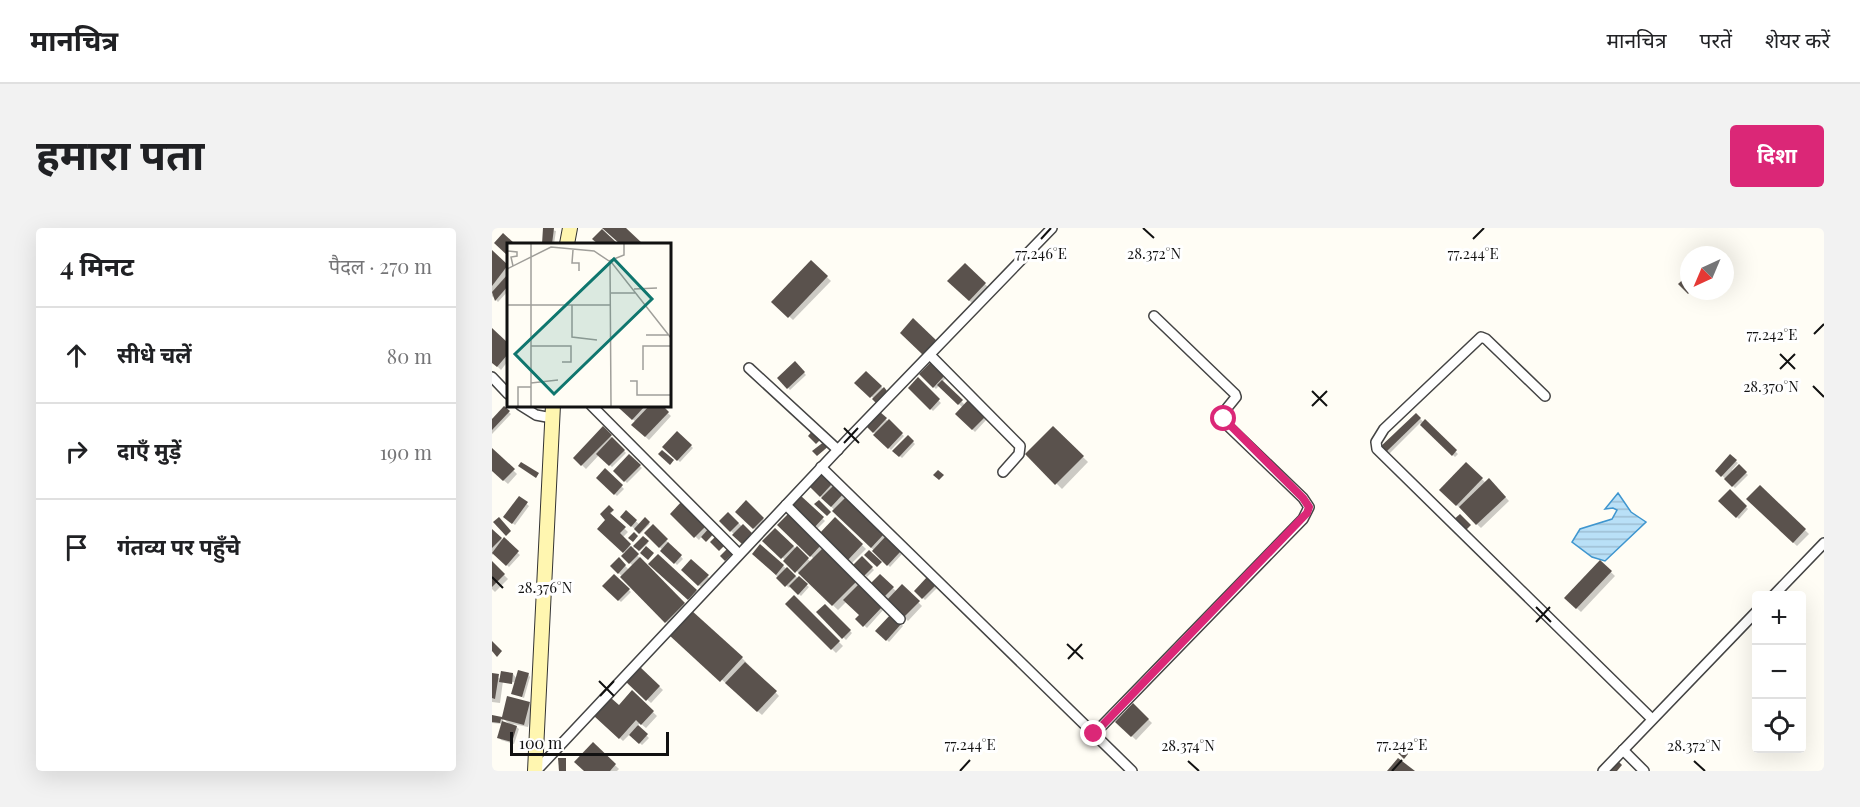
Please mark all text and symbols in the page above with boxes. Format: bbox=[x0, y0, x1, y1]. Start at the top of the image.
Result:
text: मानचित्र bbox=[30, 21, 118, 58]
text: मानचित्र bbox=[1606, 25, 1667, 53]
text: परतें bbox=[1700, 25, 1732, 53]
text: शेयर करें bbox=[1765, 25, 1830, 53]
text: हमारा पता bbox=[36, 125, 204, 181]
button: दिशा bbox=[1730, 125, 1824, 187]
inset map bbox=[507, 243, 670, 406]
text: 77.246°E bbox=[1015, 243, 1067, 263]
text: 28.372°N bbox=[1127, 243, 1181, 263]
text: 77.244°E bbox=[1447, 243, 1499, 263]
north arrow bbox=[1680, 246, 1734, 300]
text: 4 मिनट bbox=[60, 248, 134, 283]
text: पैदल · 270 m bbox=[329, 252, 432, 279]
text: 77.242°E bbox=[1746, 324, 1798, 344]
icon: ahead bbox=[60, 339, 93, 372]
text: सीधे चलें bbox=[117, 339, 191, 369]
text: 80 m bbox=[387, 342, 432, 369]
text: 28.370°N bbox=[1743, 376, 1799, 396]
route start bbox=[1210, 405, 1236, 431]
icon: right bbox=[60, 435, 93, 468]
text: दाएँ मुड़ें bbox=[117, 435, 181, 465]
text: 190 m bbox=[380, 438, 432, 465]
icon: arrive bbox=[60, 531, 93, 564]
text: गंतव्य पर पहुँचे bbox=[117, 531, 240, 561]
text: 28.376°N bbox=[518, 577, 573, 597]
map controls bbox=[1752, 591, 1806, 753]
button: + bbox=[1752, 591, 1806, 645]
button: − bbox=[1752, 645, 1806, 699]
button: locate bbox=[1752, 699, 1806, 753]
route end bbox=[1080, 720, 1106, 746]
scale bar bbox=[510, 729, 669, 756]
text: 100 m bbox=[519, 732, 562, 753]
text: 77.244°E bbox=[944, 734, 996, 754]
text: 77.242°E bbox=[1376, 734, 1428, 754]
text: 28.374°N bbox=[1161, 735, 1215, 755]
text: 28.372°N bbox=[1667, 735, 1721, 755]

